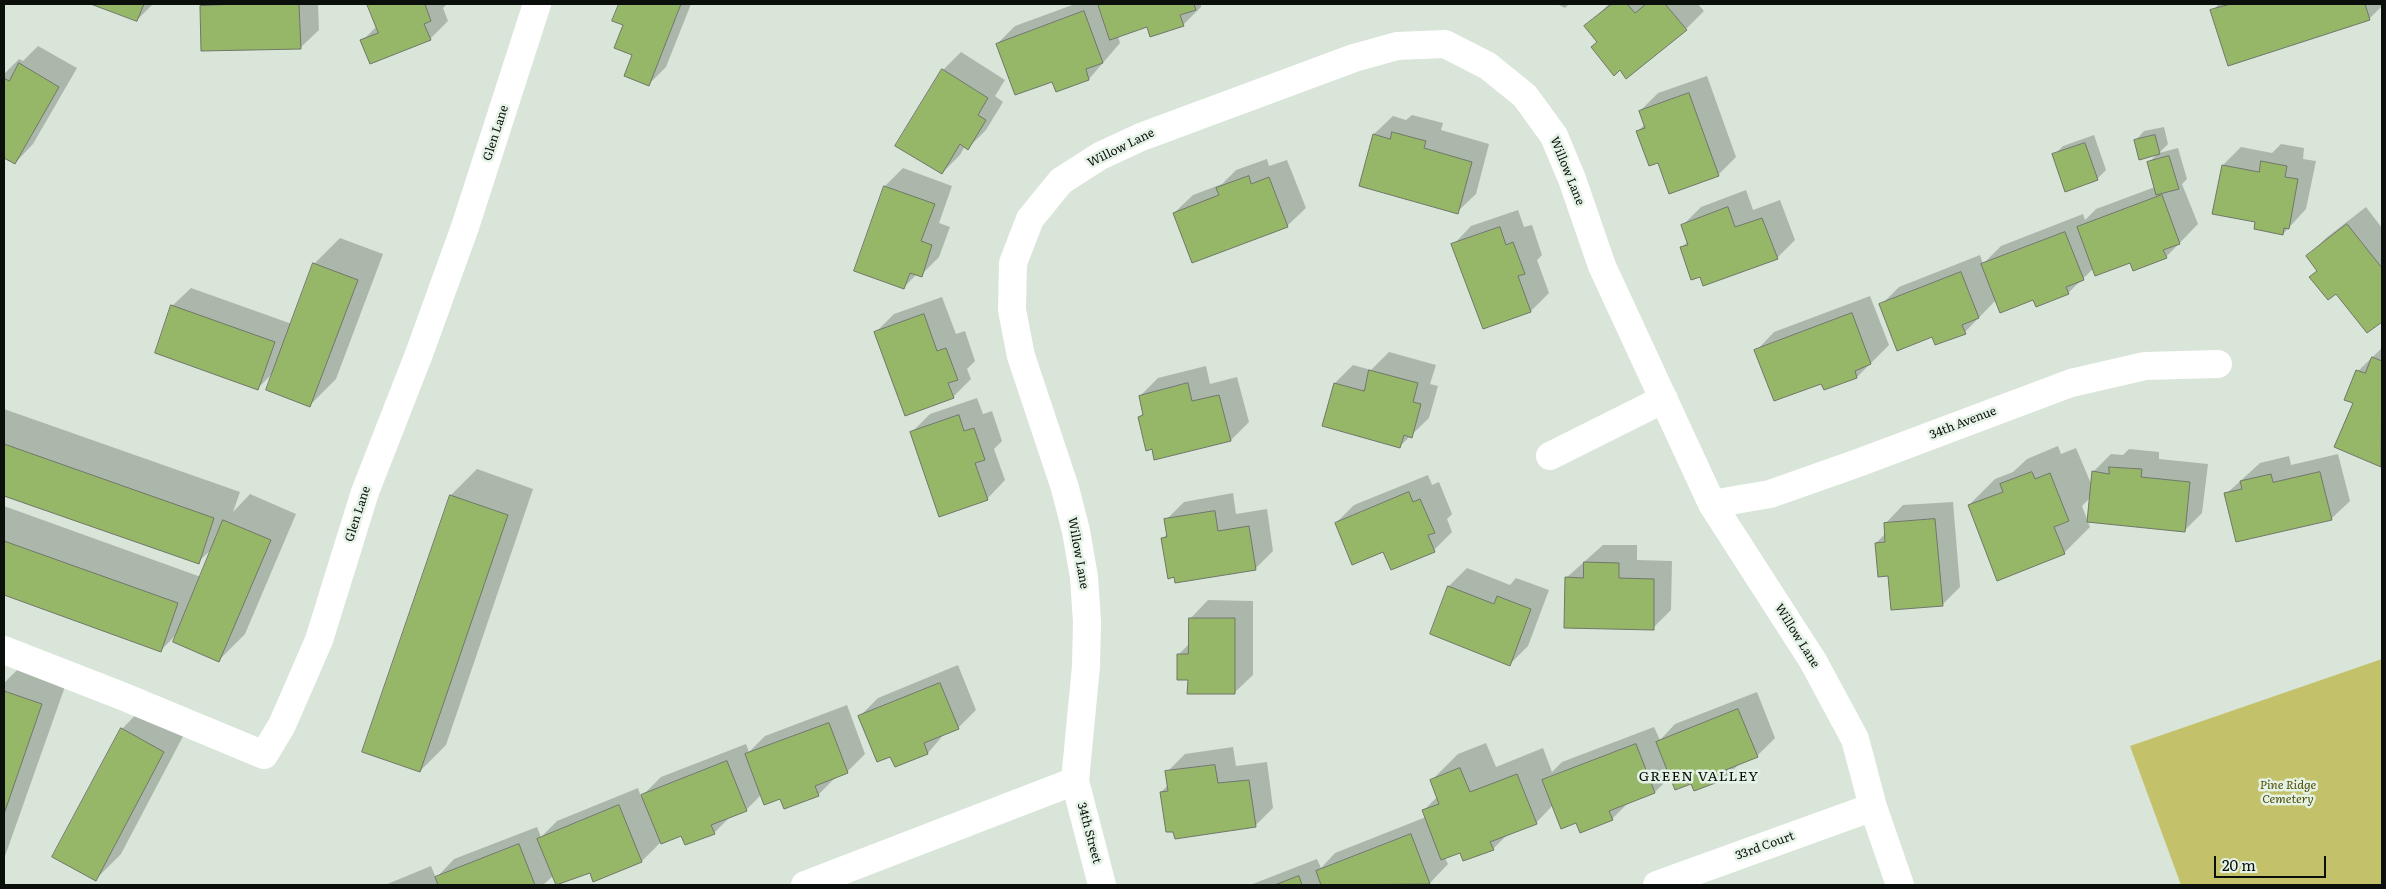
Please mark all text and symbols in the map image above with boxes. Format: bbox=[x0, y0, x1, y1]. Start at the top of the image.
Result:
street label: Glen Lane bbox=[480, 103, 512, 163]
street label: Willow Lane bbox=[1085, 126, 1157, 170]
street label: Willow Lane bbox=[1547, 135, 1587, 207]
street label: 34th Avenue bbox=[1928, 404, 1998, 442]
street label: Glen Lane bbox=[342, 484, 374, 544]
street label: Willow Lane bbox=[1065, 516, 1091, 590]
street label: Willow Lane bbox=[1772, 601, 1822, 671]
district label: GREEN VALLEY bbox=[1637, 769, 1761, 785]
park label: Pine Ridge Cemetery bbox=[2260, 778, 2316, 806]
street label: 34th Street bbox=[1074, 801, 1104, 865]
street label: 33rd Court bbox=[1734, 829, 1796, 863]
scale bar bbox=[2216, 846, 2328, 878]
text: 20 m bbox=[2222, 853, 2256, 876]

